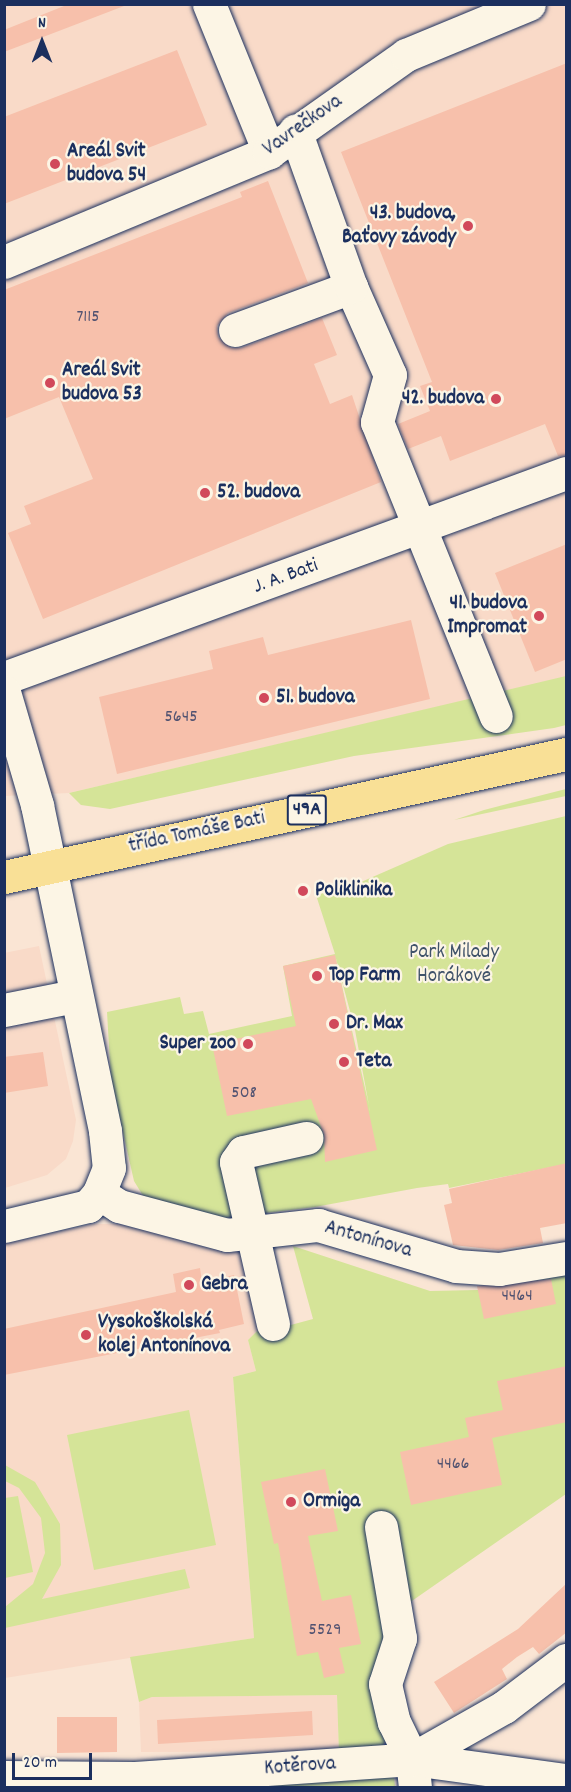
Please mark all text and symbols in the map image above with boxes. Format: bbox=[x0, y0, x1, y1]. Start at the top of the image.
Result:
north arrow bbox=[12, 12, 72, 72]
text: N bbox=[38, 12, 46, 35]
street label: Vavrečkova bbox=[259, 90, 347, 162]
place label: Areál Svit budova 54 bbox=[67, 139, 146, 189]
marker: Areál Svit budova 54 bbox=[48, 157, 62, 171]
place label: 43. budova, Baťovy závody bbox=[342, 201, 456, 251]
marker: 43. budova, Baťovy závody bbox=[461, 219, 475, 233]
house number: 7115 bbox=[76, 307, 100, 329]
place label: Areál Svit budova 53 bbox=[62, 358, 142, 408]
marker: Areál Svit budova 53 bbox=[43, 376, 57, 390]
place label: 42. budova bbox=[402, 386, 484, 412]
marker: 42. budova bbox=[489, 392, 503, 406]
place label: 52. budova bbox=[217, 480, 300, 506]
marker: 52. budova bbox=[198, 486, 212, 500]
street label: J. A. Bati bbox=[250, 554, 322, 600]
place label: 41. budova Impromat bbox=[447, 591, 527, 641]
marker: 41. budova Impromat bbox=[532, 609, 546, 623]
place label: 51. budova bbox=[276, 685, 355, 711]
marker: 51. budova bbox=[257, 691, 271, 705]
house number: 5645 bbox=[165, 707, 197, 729]
road number: 49A bbox=[286, 793, 328, 827]
street label: třída Tomáše Bati bbox=[126, 806, 268, 860]
place label: Poliklinika bbox=[315, 878, 392, 904]
marker: Poliklinika bbox=[296, 884, 310, 898]
park label: Park Milady Horákové bbox=[409, 940, 499, 990]
place label: Top Farm bbox=[329, 963, 401, 989]
marker: Top Farm bbox=[310, 969, 324, 983]
place label: Dr. Max bbox=[346, 1011, 403, 1037]
marker: Dr. Max bbox=[327, 1017, 341, 1031]
place label: Super zoo bbox=[159, 1031, 236, 1057]
marker: Super zoo bbox=[241, 1037, 255, 1051]
place label: Teta bbox=[356, 1049, 391, 1075]
marker: Teta bbox=[337, 1055, 351, 1069]
house number: 508 bbox=[231, 1083, 257, 1105]
street label: Antonínova bbox=[322, 1216, 414, 1264]
place label: Gebra bbox=[201, 1272, 248, 1298]
marker: Gebra bbox=[182, 1278, 196, 1292]
house number: 4464 bbox=[501, 1286, 533, 1308]
place label: Vysokoškolská kolej Antonínova bbox=[98, 1310, 230, 1360]
marker: Vysokoškolská kolej Antonínova bbox=[79, 1328, 93, 1342]
house number: 4466 bbox=[437, 1454, 469, 1476]
place label: Ormiga bbox=[303, 1489, 360, 1515]
marker: Ormiga bbox=[284, 1495, 298, 1509]
house number: 5529 bbox=[309, 1620, 341, 1642]
scale bar bbox=[15, 1741, 94, 1779]
text: 20 m bbox=[23, 1751, 57, 1776]
street label: Kotěrova bbox=[263, 1752, 337, 1782]

